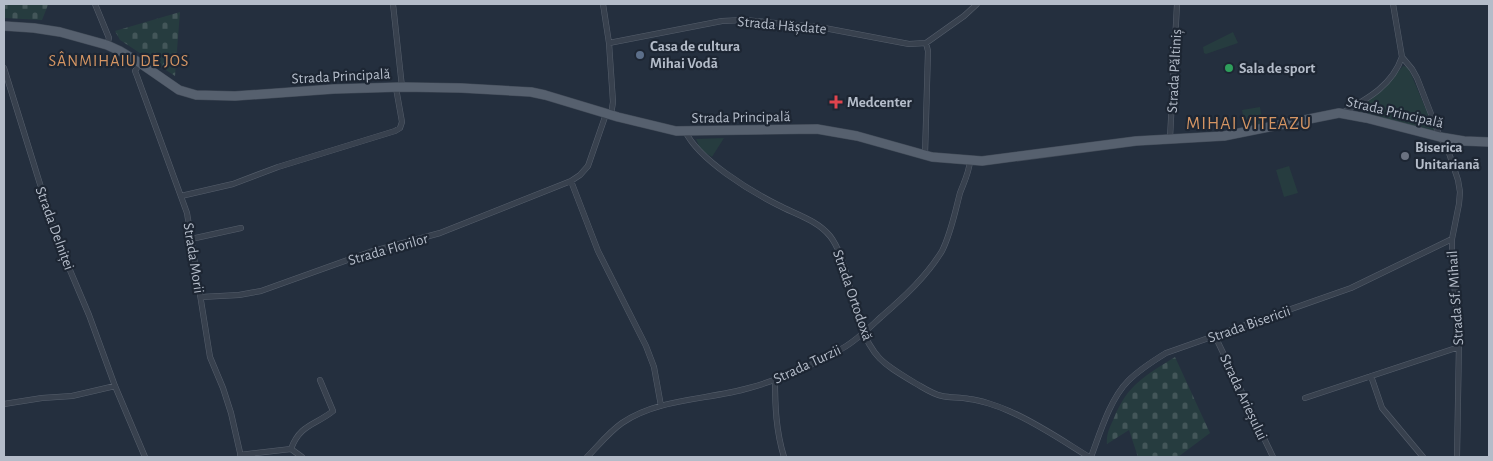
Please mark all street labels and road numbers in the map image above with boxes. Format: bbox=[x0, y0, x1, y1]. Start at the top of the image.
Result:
street label: Strada Hășdate bbox=[737, 14, 827, 38]
street label: Strada Păltiniș bbox=[1165, 29, 1185, 113]
street label: Strada Principală bbox=[291, 66, 391, 87]
street label: Strada Principală bbox=[1345, 94, 1445, 131]
street label: Strada Principală bbox=[691, 109, 791, 126]
street label: Strada Delniței bbox=[32, 185, 77, 272]
street label: Strada Morii bbox=[181, 222, 207, 295]
street label: Strada Florilor bbox=[347, 231, 430, 268]
street label: Strada Ortodoxă bbox=[830, 248, 875, 343]
street label: Strada Sf. Mihail bbox=[1445, 250, 1466, 346]
street label: Strada Bisericii bbox=[1206, 303, 1292, 346]
street label: Strada Turzii bbox=[771, 342, 843, 387]
street label: Strada Arieșului bbox=[1216, 352, 1270, 443]

